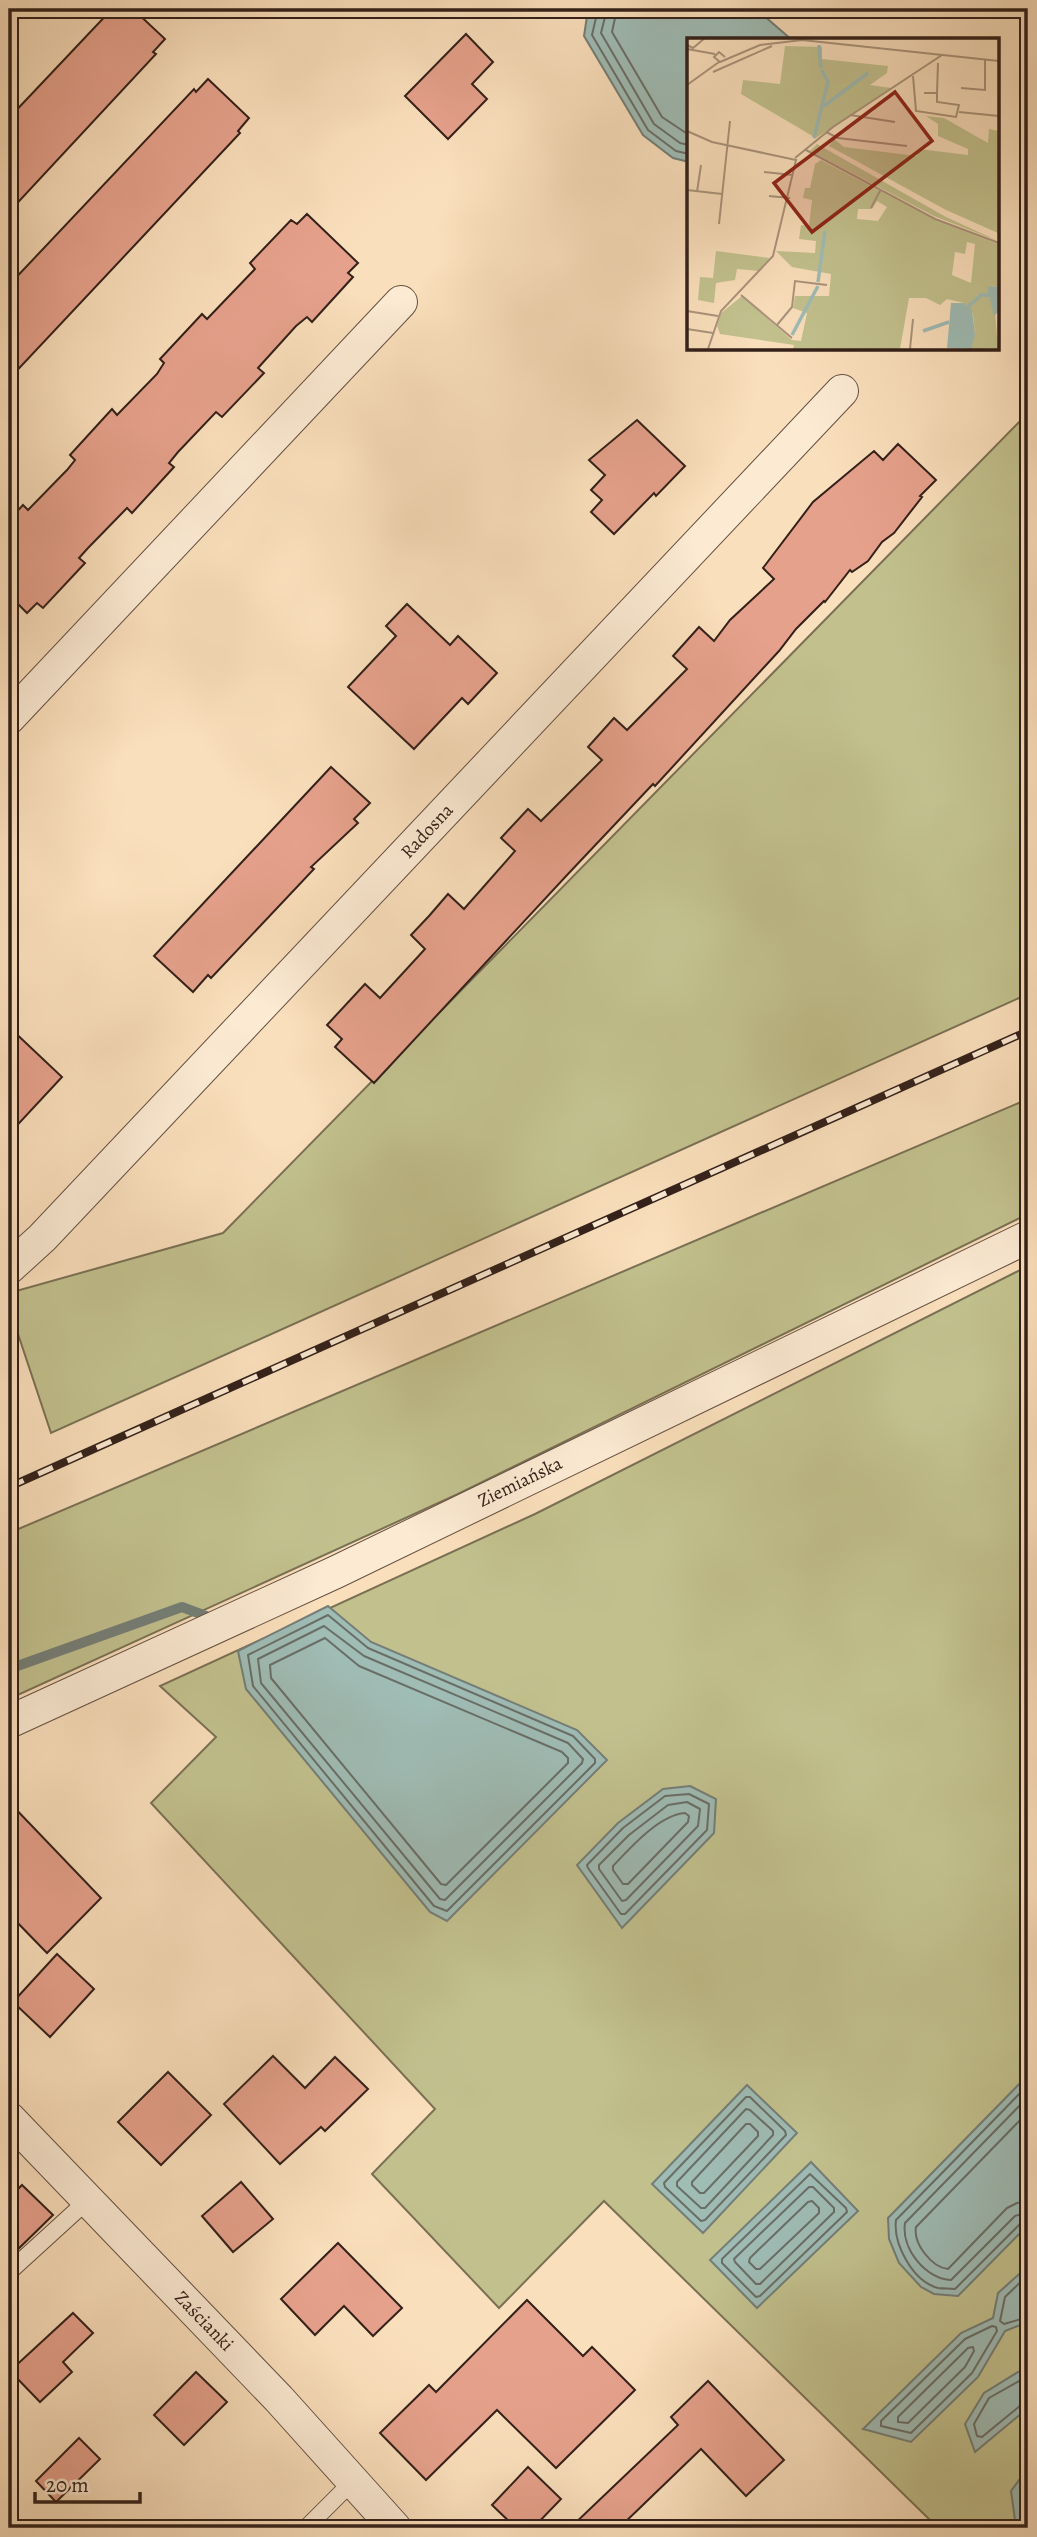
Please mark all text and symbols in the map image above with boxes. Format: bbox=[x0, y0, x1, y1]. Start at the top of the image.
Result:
inset map bbox=[687, 38, 998, 350]
street label: Radosna bbox=[395, 798, 459, 864]
street label: Ziemiańska bbox=[473, 1450, 567, 1514]
street label: Zaścianki bbox=[169, 2285, 239, 2357]
scale bar bbox=[35, 2460, 140, 2504]
text: 20 m bbox=[46, 2471, 89, 2499]

